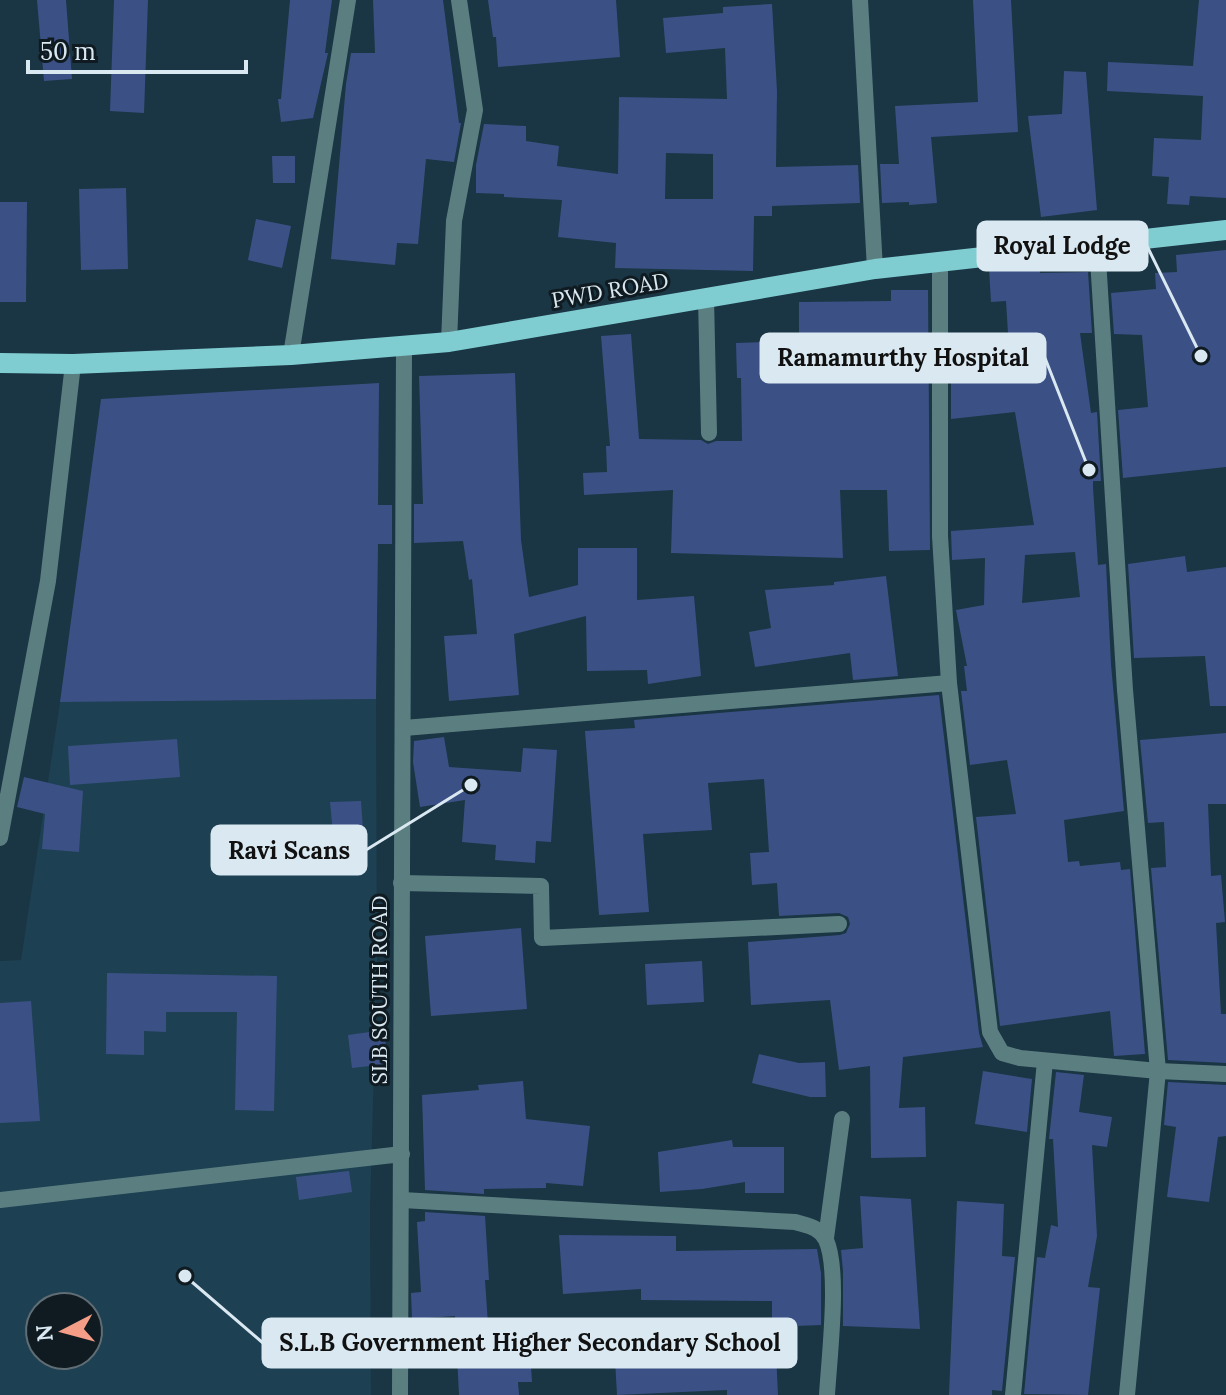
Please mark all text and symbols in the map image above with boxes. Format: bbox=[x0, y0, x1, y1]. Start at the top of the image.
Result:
scale bar bbox=[28, 24, 246, 74]
text: 50 m bbox=[40, 36, 96, 67]
callout: Royal Lodge bbox=[978, 222, 1147, 270]
text: Royal Lodge bbox=[993, 230, 1131, 261]
street label: PWD ROAD bbox=[549, 266, 671, 314]
callout: Ramamurthy Hospital bbox=[761, 334, 1045, 382]
text: Ramamurthy Hospital bbox=[777, 342, 1029, 373]
callout: Ravi Scans bbox=[212, 826, 366, 874]
text: Ravi Scans bbox=[228, 835, 350, 866]
street label: SLB SOUTH ROAD bbox=[365, 895, 393, 1085]
north arrow bbox=[24, 1291, 104, 1371]
callout: S.L.B Government Higher Secondary School bbox=[263, 1319, 796, 1367]
text: N bbox=[29, 1323, 59, 1343]
text: S.L.B Government Higher Secondary School bbox=[279, 1327, 781, 1358]

